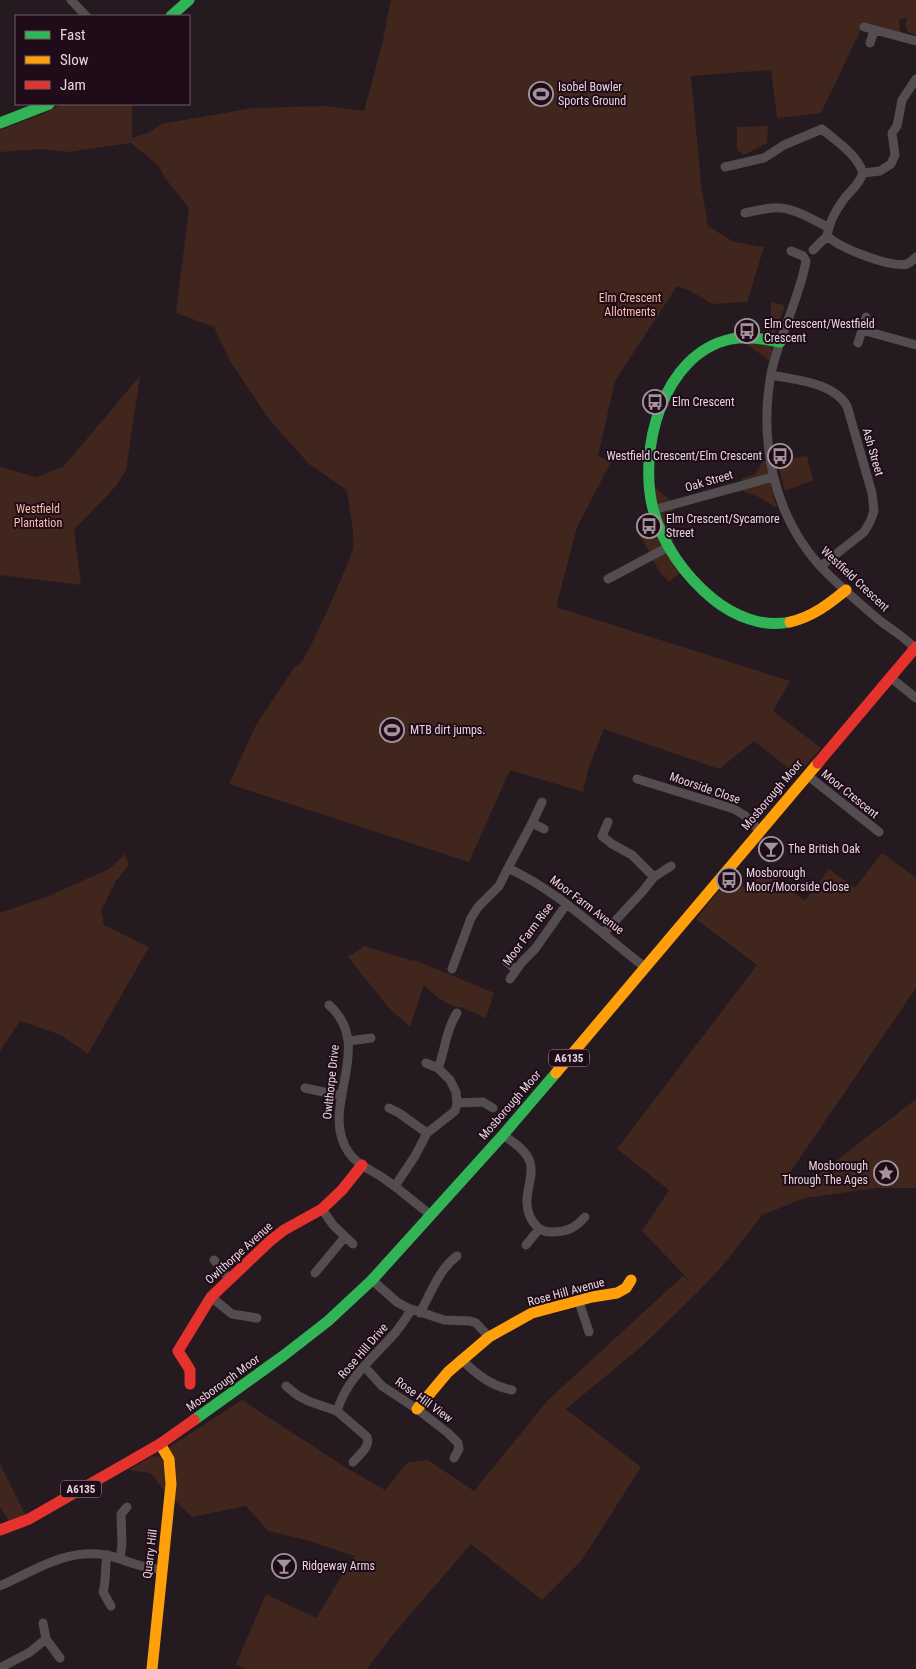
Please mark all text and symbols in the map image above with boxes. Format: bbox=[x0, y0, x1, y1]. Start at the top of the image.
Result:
legend bbox=[15, 15, 190, 105]
text: Fast bbox=[60, 26, 85, 44]
text: Slow bbox=[60, 51, 89, 69]
text: Jam bbox=[60, 76, 86, 94]
place label: Isobel Bowler Sports Ground bbox=[558, 80, 626, 108]
sports icon: Isobel Bowler Sports Ground bbox=[528, 81, 554, 107]
park label: Elm Crescent Allotments bbox=[599, 291, 662, 319]
place label: Elm Crescent/Westfield Crescent bbox=[764, 317, 875, 345]
bus stop icon: Elm Crescent/Westfield Crescent bbox=[734, 318, 760, 344]
bus stop icon: Elm Crescent bbox=[642, 389, 668, 415]
place label: Elm Crescent bbox=[672, 395, 735, 409]
street label: Ash Street bbox=[860, 426, 887, 478]
bus stop icon: Westfield Crescent/Elm Crescent bbox=[767, 443, 793, 469]
place label: Westfield Crescent/Elm Crescent bbox=[607, 449, 762, 463]
street label: Oak Street bbox=[683, 467, 735, 495]
park label: Westfield Plantation bbox=[14, 502, 62, 530]
place label: Elm Crescent/Sycamore Street bbox=[666, 512, 780, 540]
bus stop icon: Elm Crescent/Sycamore Street bbox=[636, 513, 662, 539]
street label: Westfield Crescent bbox=[818, 544, 892, 615]
sports icon: MTB dirt jumps. bbox=[379, 717, 405, 743]
place label: MTB dirt jumps. bbox=[410, 723, 486, 737]
street label: Mosborough Moor bbox=[739, 757, 806, 833]
street label: Moor Crescent bbox=[819, 767, 882, 822]
street label: Moorside Close bbox=[668, 769, 743, 807]
bar icon: The British Oak bbox=[758, 836, 784, 862]
place label: The British Oak bbox=[788, 842, 861, 856]
place label: Mosborough Moor/Moorside Close bbox=[746, 866, 850, 894]
bus stop icon: Mosborough Moor/Moorside Close bbox=[716, 867, 742, 893]
street label: Moor Farm Avenue bbox=[547, 873, 627, 938]
street label: Moor Farm Rise bbox=[500, 900, 556, 968]
street label: Owlthorpe Drive bbox=[320, 1044, 342, 1120]
road number: A6135 bbox=[549, 1050, 589, 1066]
street label: Mosborough Moor bbox=[476, 1067, 544, 1142]
place label: Mosborough Through The Ages bbox=[782, 1159, 868, 1187]
place icon: Mosborough Through The Ages bbox=[873, 1160, 899, 1186]
street label: Owlthorpe Avenue bbox=[202, 1219, 276, 1287]
street label: Rose Hill Avenue bbox=[526, 1275, 606, 1309]
street label: Rose Hill Drive bbox=[335, 1320, 391, 1382]
street label: Mosborough Moor bbox=[184, 1352, 263, 1414]
street label: Rose Hill View bbox=[393, 1374, 456, 1426]
road number: A6135 bbox=[61, 1480, 101, 1498]
street label: Quarry Hill bbox=[140, 1529, 160, 1579]
bar icon: Ridgeway Arms bbox=[271, 1553, 297, 1579]
place label: Ridgeway Arms bbox=[302, 1559, 375, 1573]

